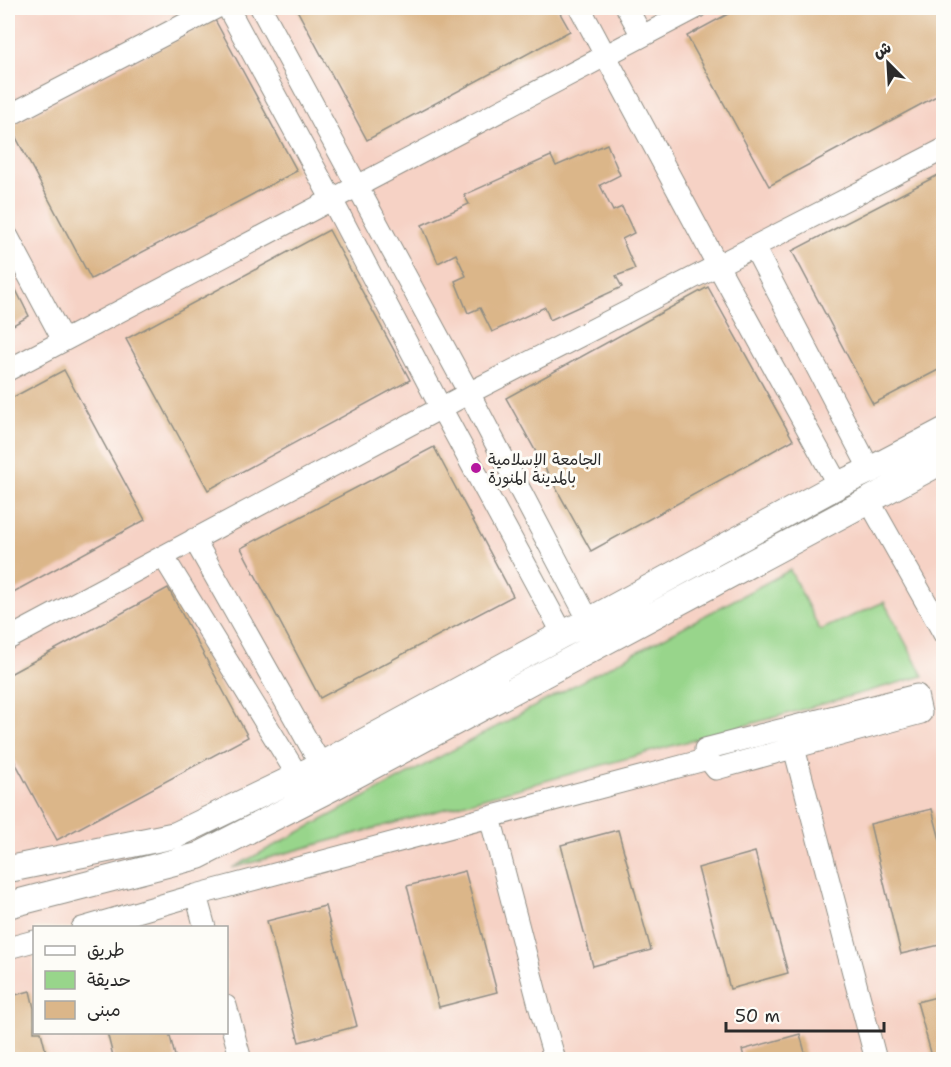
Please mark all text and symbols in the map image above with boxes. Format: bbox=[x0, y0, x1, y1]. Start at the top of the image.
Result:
north arrow bbox=[858, 33, 918, 93]
text: ش bbox=[870, 37, 894, 63]
place label: الجامعة الإسلامية بالمدينة المنورة bbox=[488, 449, 602, 488]
marker: الجامعة الإسلامية بالمدينة المنورة bbox=[469, 461, 483, 475]
legend bbox=[33, 926, 228, 1034]
text: طريق bbox=[87, 938, 125, 962]
text: حديقة bbox=[87, 968, 131, 992]
scale bar bbox=[726, 995, 884, 1033]
text: مبنى bbox=[87, 998, 121, 1022]
text: 50 m bbox=[735, 1004, 780, 1028]

